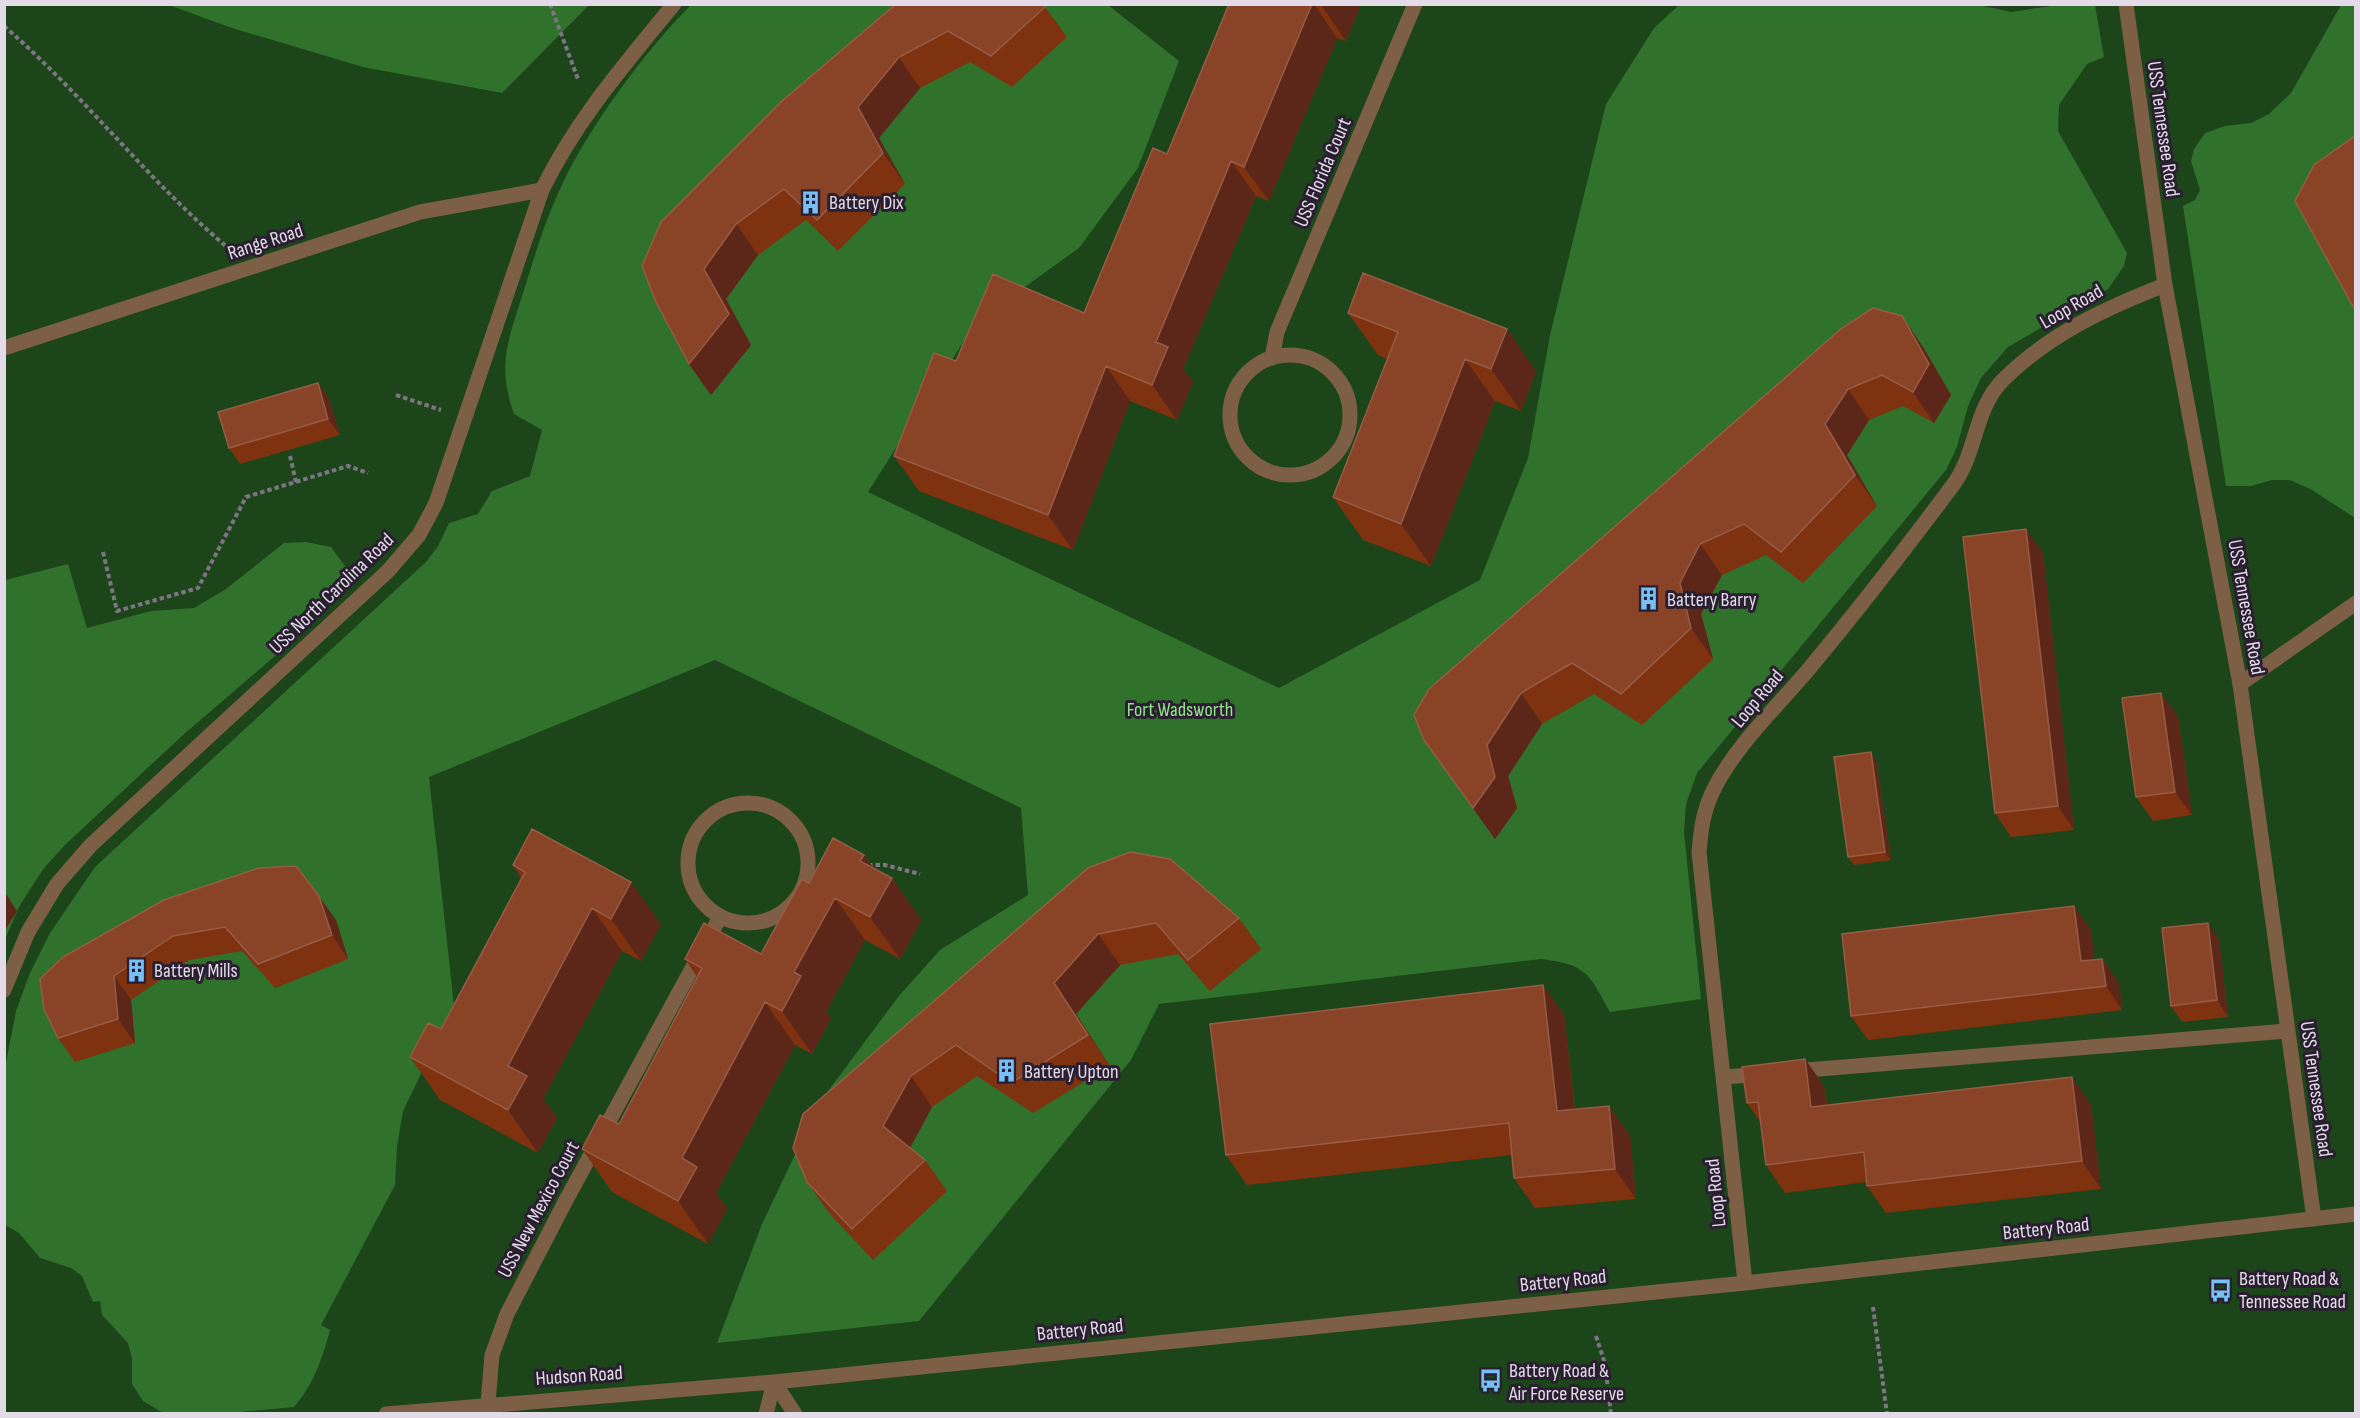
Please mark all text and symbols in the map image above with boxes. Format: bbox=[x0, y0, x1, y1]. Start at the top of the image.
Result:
street label: USS Tennessee Road bbox=[2142, 60, 2184, 198]
street label: USS Florida Court bbox=[1289, 114, 1357, 231]
building icon: Battery Dix bbox=[798, 189, 824, 215]
place label: Battery Dix bbox=[829, 191, 904, 215]
street label: Range Road bbox=[225, 219, 306, 265]
street label: Loop Road bbox=[2036, 279, 2107, 334]
street label: USS North Carolina Road bbox=[265, 528, 399, 659]
street label: USS Tennessee Road bbox=[2222, 538, 2270, 677]
building icon: Battery Barry bbox=[1636, 586, 1662, 612]
place label: Battery Barry bbox=[1667, 588, 1757, 612]
street label: Loop Road bbox=[1727, 665, 1789, 733]
park label: Fort Wadsworth bbox=[1127, 698, 1233, 722]
building icon: Battery Mills bbox=[123, 957, 149, 983]
place label: Battery Mills bbox=[154, 959, 238, 983]
street label: USS Tennessee Road bbox=[2295, 1020, 2337, 1158]
building icon: Battery Upton bbox=[993, 1058, 1019, 1084]
place label: Battery Upton bbox=[1024, 1060, 1119, 1084]
street label: USS New Mexico Court bbox=[493, 1137, 585, 1282]
street label: Loop Road bbox=[1700, 1158, 1732, 1228]
street label: Battery Road bbox=[2002, 1213, 2091, 1245]
street label: Battery Road bbox=[1519, 1265, 1608, 1297]
place label: Battery Road & Tennessee Road bbox=[2239, 1267, 2346, 1314]
bus stop icon: Battery Road & Tennessee Road bbox=[2208, 1277, 2234, 1303]
street label: Battery Road bbox=[1036, 1314, 1125, 1346]
place label: Battery Road & Air Force Reserve bbox=[1508, 1359, 1624, 1406]
street label: Hudson Road bbox=[535, 1361, 624, 1391]
bus stop icon: Battery Road & Air Force Reserve bbox=[1478, 1368, 1504, 1394]

